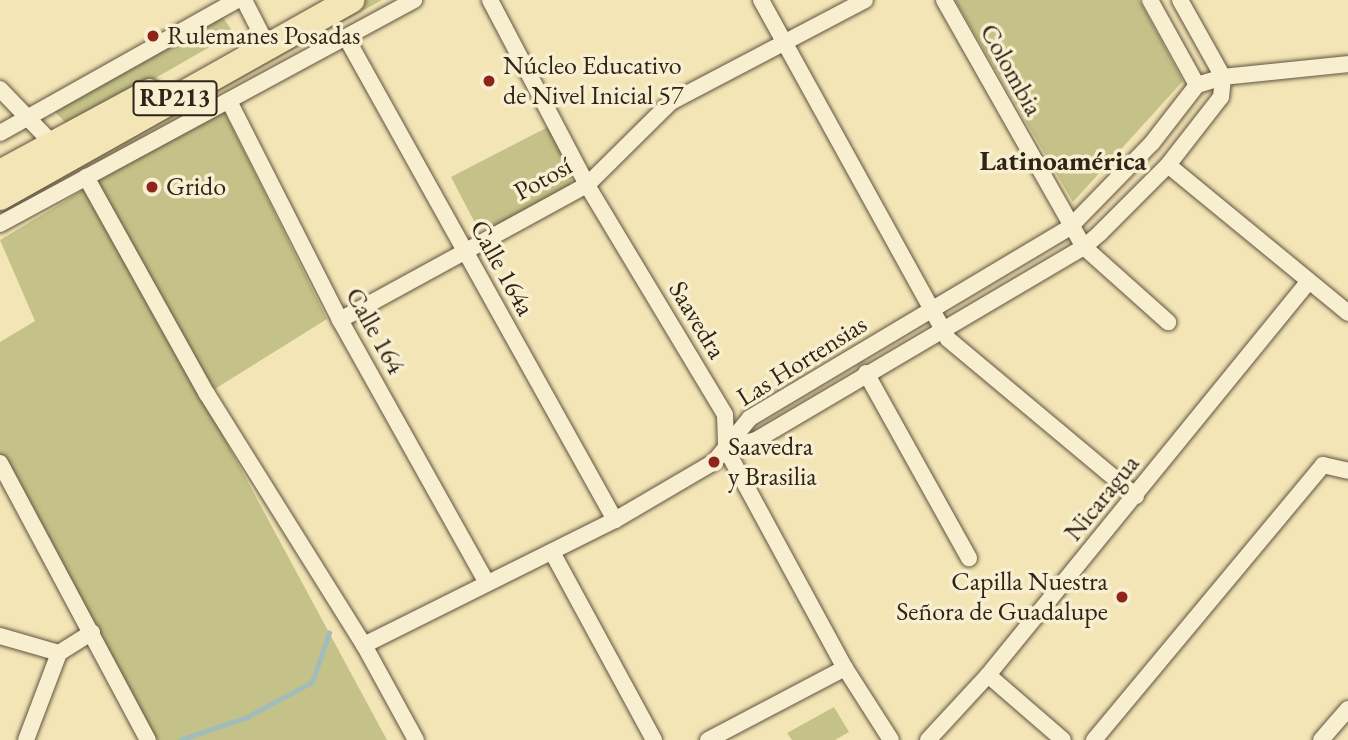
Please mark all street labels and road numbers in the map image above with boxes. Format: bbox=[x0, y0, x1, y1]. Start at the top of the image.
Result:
street label: Colombia bbox=[973, 19, 1049, 121]
road number: RP213 bbox=[131, 78, 219, 118]
street label: Potosí bbox=[508, 150, 578, 208]
street label: Calle 164a bbox=[463, 215, 541, 321]
street label: Saavedra bbox=[662, 275, 732, 365]
street label: Calle 164 bbox=[339, 282, 411, 380]
street label: Las Hortensias bbox=[731, 309, 873, 413]
street label: Nicaragua bbox=[1058, 449, 1146, 547]

